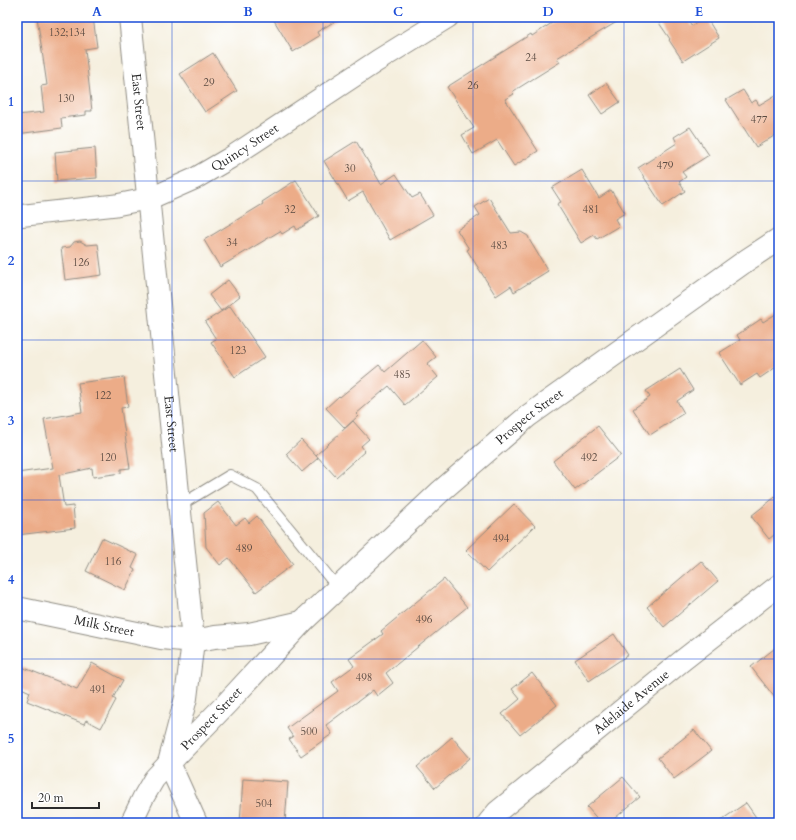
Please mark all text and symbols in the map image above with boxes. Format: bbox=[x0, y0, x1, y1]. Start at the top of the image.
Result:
text: A bbox=[92, 3, 102, 21]
text: B bbox=[243, 3, 253, 21]
text: C bbox=[393, 3, 403, 21]
text: D bbox=[542, 3, 554, 21]
text: E bbox=[695, 3, 703, 21]
house number: 132;134 bbox=[49, 25, 86, 40]
house number: 24 bbox=[525, 50, 537, 65]
street label: East Street bbox=[127, 72, 150, 131]
house number: 29 bbox=[203, 75, 215, 90]
house number: 26 bbox=[467, 78, 479, 93]
house number: 130 bbox=[58, 91, 75, 106]
text: 1 bbox=[8, 93, 14, 111]
house number: 477 bbox=[751, 112, 768, 127]
street label: Quincy Street bbox=[208, 119, 282, 176]
house number: 479 bbox=[657, 158, 674, 173]
house number: 30 bbox=[344, 161, 356, 176]
house number: 32 bbox=[284, 202, 296, 217]
house number: 481 bbox=[583, 202, 599, 217]
house number: 34 bbox=[226, 235, 238, 250]
house number: 483 bbox=[491, 238, 508, 253]
text: 2 bbox=[8, 252, 15, 270]
house number: 126 bbox=[73, 255, 90, 270]
house number: 123 bbox=[230, 343, 247, 358]
house number: 485 bbox=[394, 367, 410, 382]
street label: Prospect Street bbox=[492, 385, 567, 449]
house number: 122 bbox=[95, 388, 112, 403]
street label: East Street bbox=[159, 395, 183, 453]
text: 3 bbox=[8, 412, 15, 430]
house number: 120 bbox=[100, 450, 117, 465]
house number: 492 bbox=[581, 450, 598, 465]
house number: 494 bbox=[493, 531, 510, 546]
house number: 489 bbox=[236, 541, 253, 556]
house number: 116 bbox=[105, 554, 122, 569]
text: 4 bbox=[8, 571, 15, 589]
street label: Milk Street bbox=[72, 611, 136, 641]
house number: 496 bbox=[416, 612, 433, 627]
street label: Adelaide Avenue bbox=[590, 666, 673, 738]
house number: 498 bbox=[356, 670, 372, 685]
house number: 491 bbox=[90, 682, 106, 697]
street label: Prospect Street bbox=[177, 683, 246, 754]
house number: 500 bbox=[301, 724, 318, 739]
text: 5 bbox=[8, 730, 14, 748]
scale bar bbox=[32, 784, 99, 810]
text: 20 m bbox=[38, 790, 65, 806]
house number: 504 bbox=[256, 796, 273, 811]

